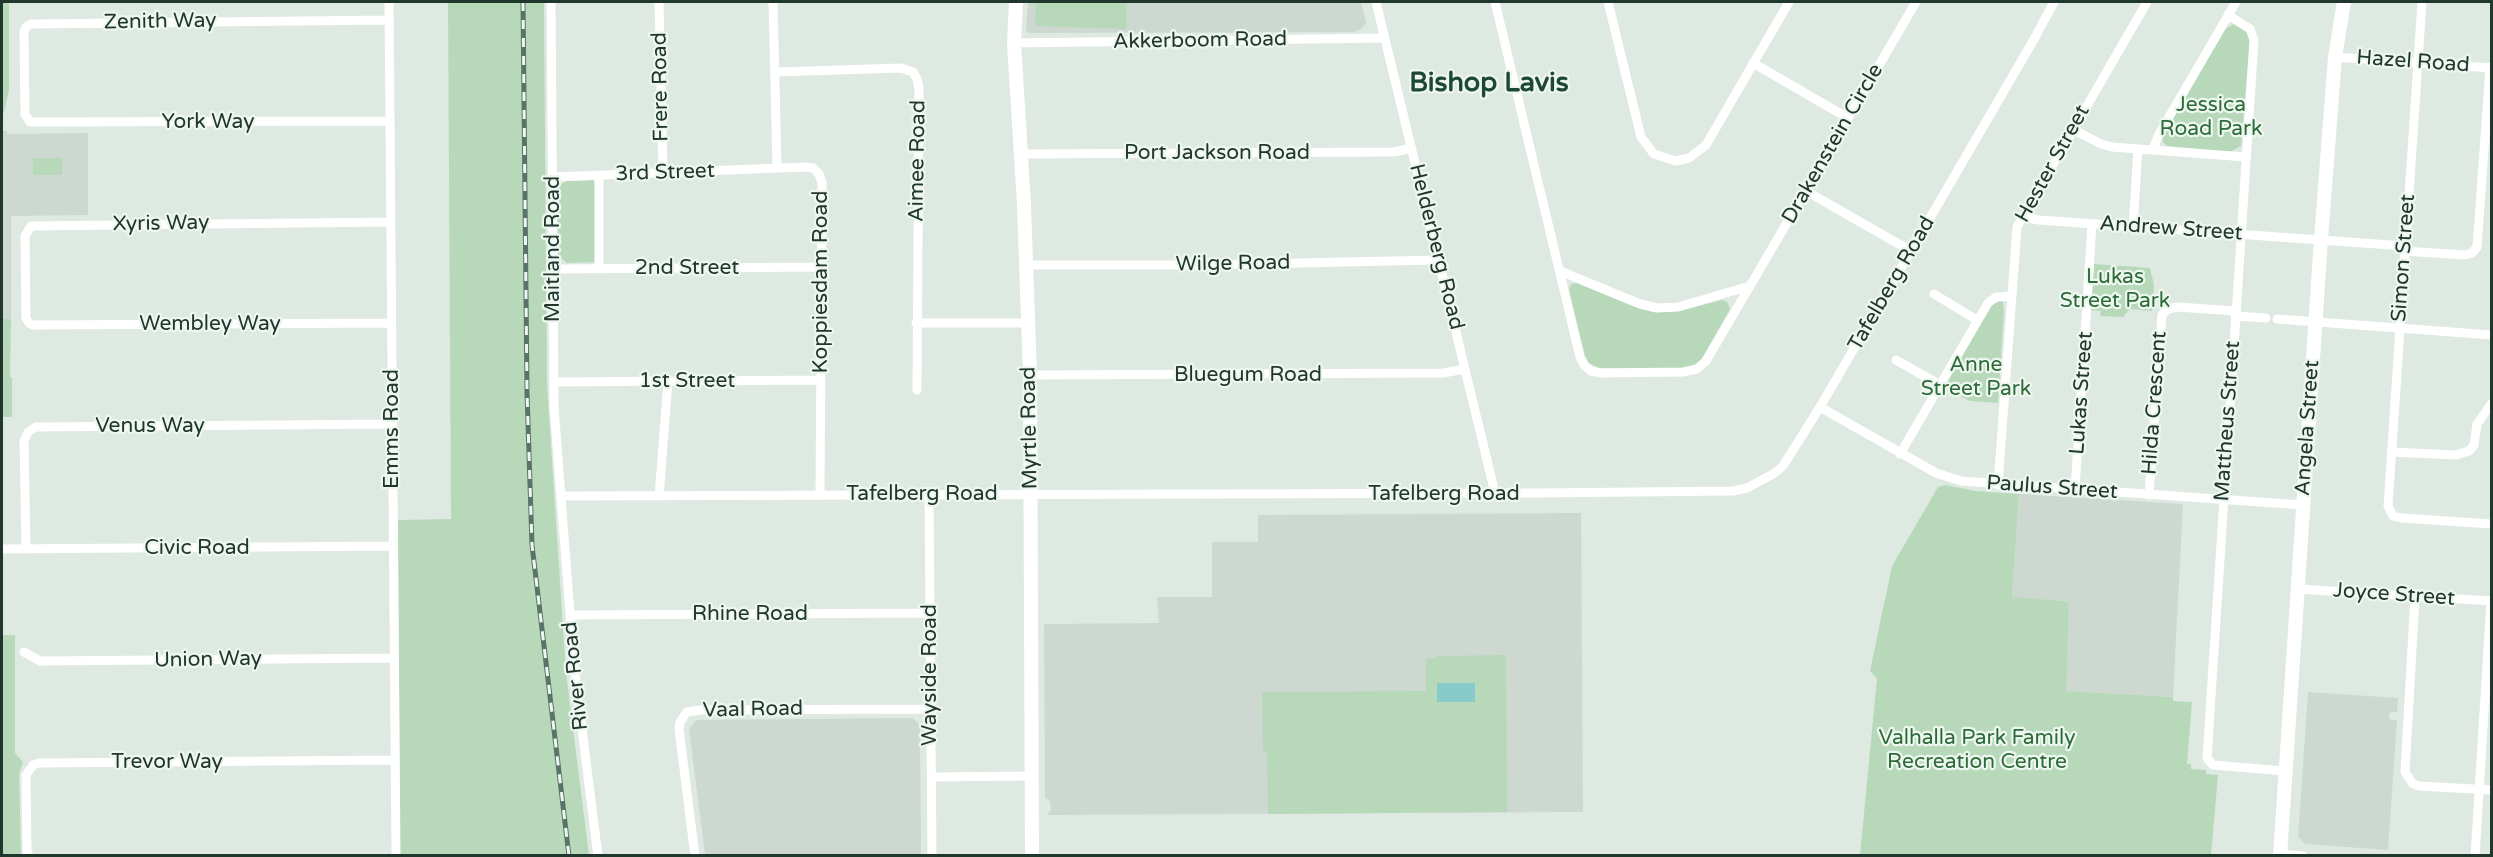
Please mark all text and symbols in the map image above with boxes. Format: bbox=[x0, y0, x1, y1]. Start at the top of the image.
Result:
street label: Zenith Way bbox=[103, 8, 217, 36]
street label: Akkerboom Road bbox=[1113, 27, 1287, 55]
street label: Frere Road bbox=[647, 32, 675, 142]
street label: Hazel Road bbox=[2356, 45, 2470, 79]
street label: Drakenstein Circle bbox=[1777, 60, 1889, 228]
district label: Bishop Lavis bbox=[1409, 68, 1569, 100]
park label: Jessica Road Park bbox=[2159, 92, 2263, 142]
street label: Aimee Road bbox=[904, 100, 932, 222]
street label: Hester Street bbox=[2010, 101, 2096, 227]
street label: York Way bbox=[162, 109, 254, 135]
street label: Port Jackson Road bbox=[1124, 140, 1310, 166]
street label: 3rd Street bbox=[615, 159, 715, 187]
street label: Helderberg Road bbox=[1403, 161, 1469, 333]
street label: Maitland Road bbox=[540, 176, 566, 322]
street label: Koppiesdam Road bbox=[808, 190, 834, 374]
street label: Simon Street bbox=[2387, 193, 2421, 323]
street label: Xyris Way bbox=[112, 211, 210, 237]
street label: Andrew Street bbox=[2099, 211, 2243, 247]
street label: Tafelberg Road bbox=[1843, 212, 1941, 356]
street label: Wilge Road bbox=[1175, 250, 1291, 278]
street label: 2nd Street bbox=[635, 255, 739, 281]
park label: Lukas Street Park bbox=[2060, 264, 2170, 314]
street label: Wembley Way bbox=[139, 311, 281, 337]
street label: Hilda Crescent bbox=[2137, 330, 2173, 476]
street label: Lukas Street bbox=[2065, 331, 2099, 455]
street label: Mattheus Street bbox=[2210, 340, 2246, 502]
park label: Anne Street Park bbox=[1921, 352, 2031, 402]
street label: Angela Street bbox=[2291, 359, 2325, 497]
street label: Bluegum Road bbox=[1174, 362, 1322, 388]
street label: Myrtle Road bbox=[1016, 366, 1044, 490]
street label: 1st Street bbox=[639, 368, 735, 394]
street label: Emms Road bbox=[379, 369, 405, 489]
street label: Venus Way bbox=[95, 413, 205, 439]
street label: Paulus Street bbox=[1985, 471, 2119, 505]
street label: Tafelberg Road bbox=[846, 481, 998, 507]
street label: Tafelberg Road bbox=[1368, 481, 1520, 507]
street label: Civic Road bbox=[144, 535, 250, 561]
street label: Joyce Street bbox=[2332, 578, 2456, 612]
street label: Rhine Road bbox=[692, 601, 808, 627]
street label: Wayside Road bbox=[917, 604, 943, 746]
street label: River Road bbox=[558, 620, 594, 732]
street label: Union Way bbox=[154, 646, 262, 674]
street label: Vaal Road bbox=[703, 697, 803, 723]
park label: Valhalla Park Family Recreation Centre bbox=[1878, 725, 2076, 775]
street label: Trevor Way bbox=[111, 749, 223, 775]

